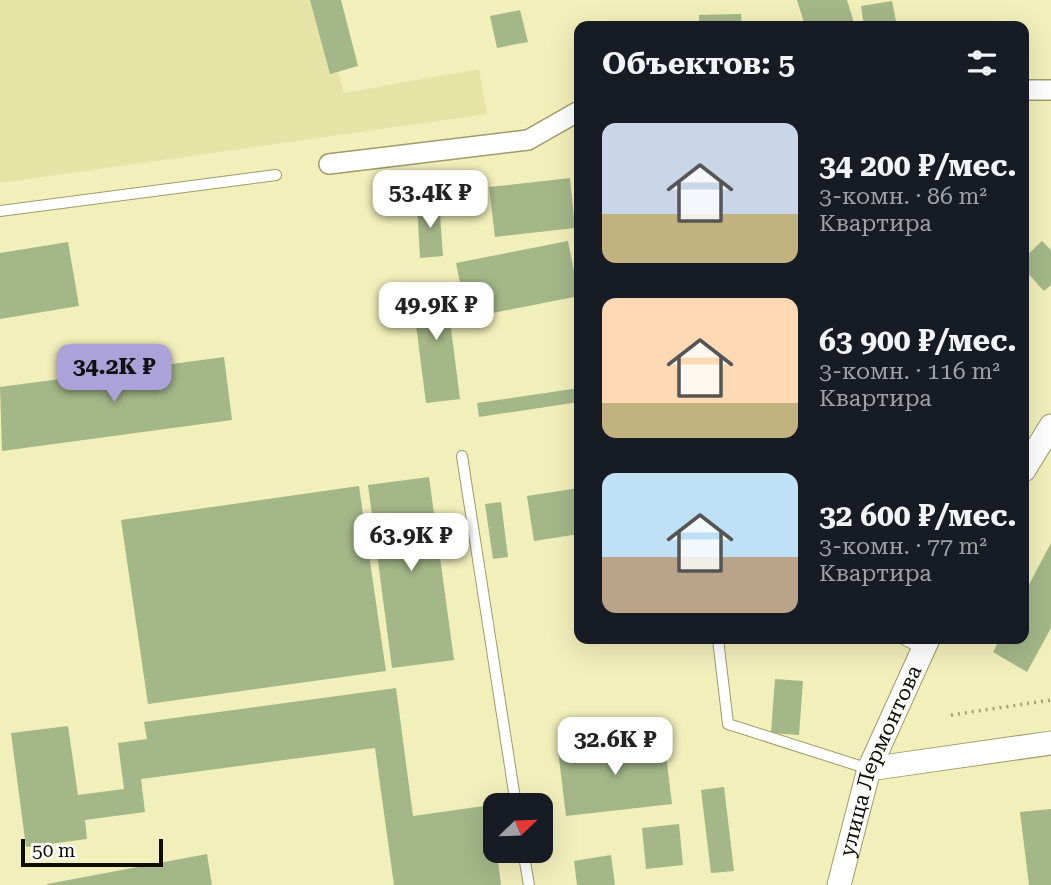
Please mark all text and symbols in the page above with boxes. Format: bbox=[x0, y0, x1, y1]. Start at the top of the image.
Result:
icon: filters bbox=[963, 44, 1001, 82]
text: Объектов: 5 bbox=[602, 46, 795, 81]
text: 34 200 ₽/мес. bbox=[819, 148, 1017, 183]
icon: home bbox=[658, 151, 742, 235]
pin: 53.4K ₽ bbox=[365, 170, 495, 230]
text: 53.4K ₽ bbox=[389, 179, 471, 206]
text: 3-комн. · 86 m² bbox=[819, 183, 987, 210]
text: Квартира bbox=[819, 210, 932, 237]
pin: 49.9K ₽ bbox=[371, 282, 501, 342]
text: 49.9K ₽ bbox=[395, 291, 477, 318]
text: 63 900 ₽/мес. bbox=[819, 323, 1017, 358]
icon: home bbox=[658, 326, 742, 410]
pin: 34.2K ₽ bbox=[49, 344, 179, 404]
text: 34.2K ₽ bbox=[73, 353, 155, 380]
text: 3-комн. · 116 m² bbox=[819, 358, 1000, 385]
text: Квартира bbox=[819, 385, 932, 412]
text: 32 600 ₽/мес. bbox=[819, 498, 1017, 533]
icon: home bbox=[658, 501, 742, 585]
pin: 63.9K ₽ bbox=[346, 514, 476, 573]
text: 63.9K ₽ bbox=[370, 522, 452, 549]
text: 3-комн. · 77 m² bbox=[819, 533, 987, 560]
text: Квартира bbox=[819, 560, 932, 587]
street label: улица Лермонтова bbox=[835, 661, 927, 859]
pin: 32.6K ₽ bbox=[550, 718, 680, 777]
text: 32.6K ₽ bbox=[574, 726, 656, 753]
north arrow bbox=[483, 793, 553, 863]
map controls bbox=[483, 793, 553, 863]
scale bar bbox=[21, 836, 163, 868]
text: 50 m bbox=[32, 839, 75, 862]

